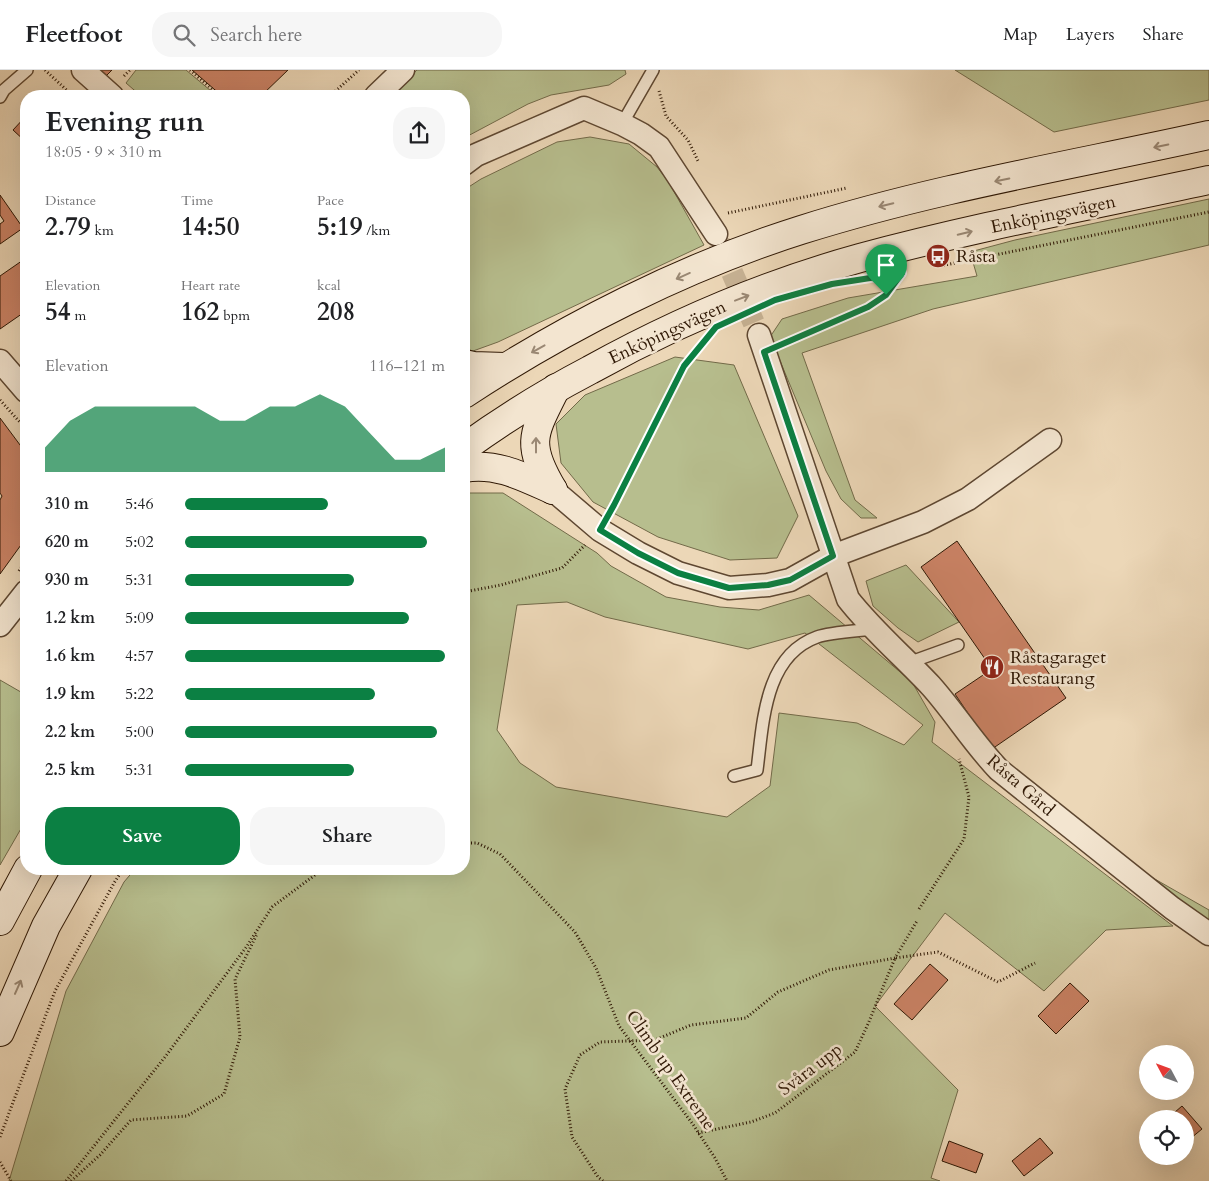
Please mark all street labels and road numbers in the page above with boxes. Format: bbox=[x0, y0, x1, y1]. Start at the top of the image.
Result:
street label: Enköpingsvägen bbox=[988, 189, 1119, 240]
street label: Enköpingsvägen bbox=[604, 294, 731, 371]
street label: Råsta Gård bbox=[981, 749, 1060, 822]
street label: Climb up Extreme bbox=[620, 1005, 721, 1135]
street label: Svåra upp bbox=[773, 1037, 847, 1102]

